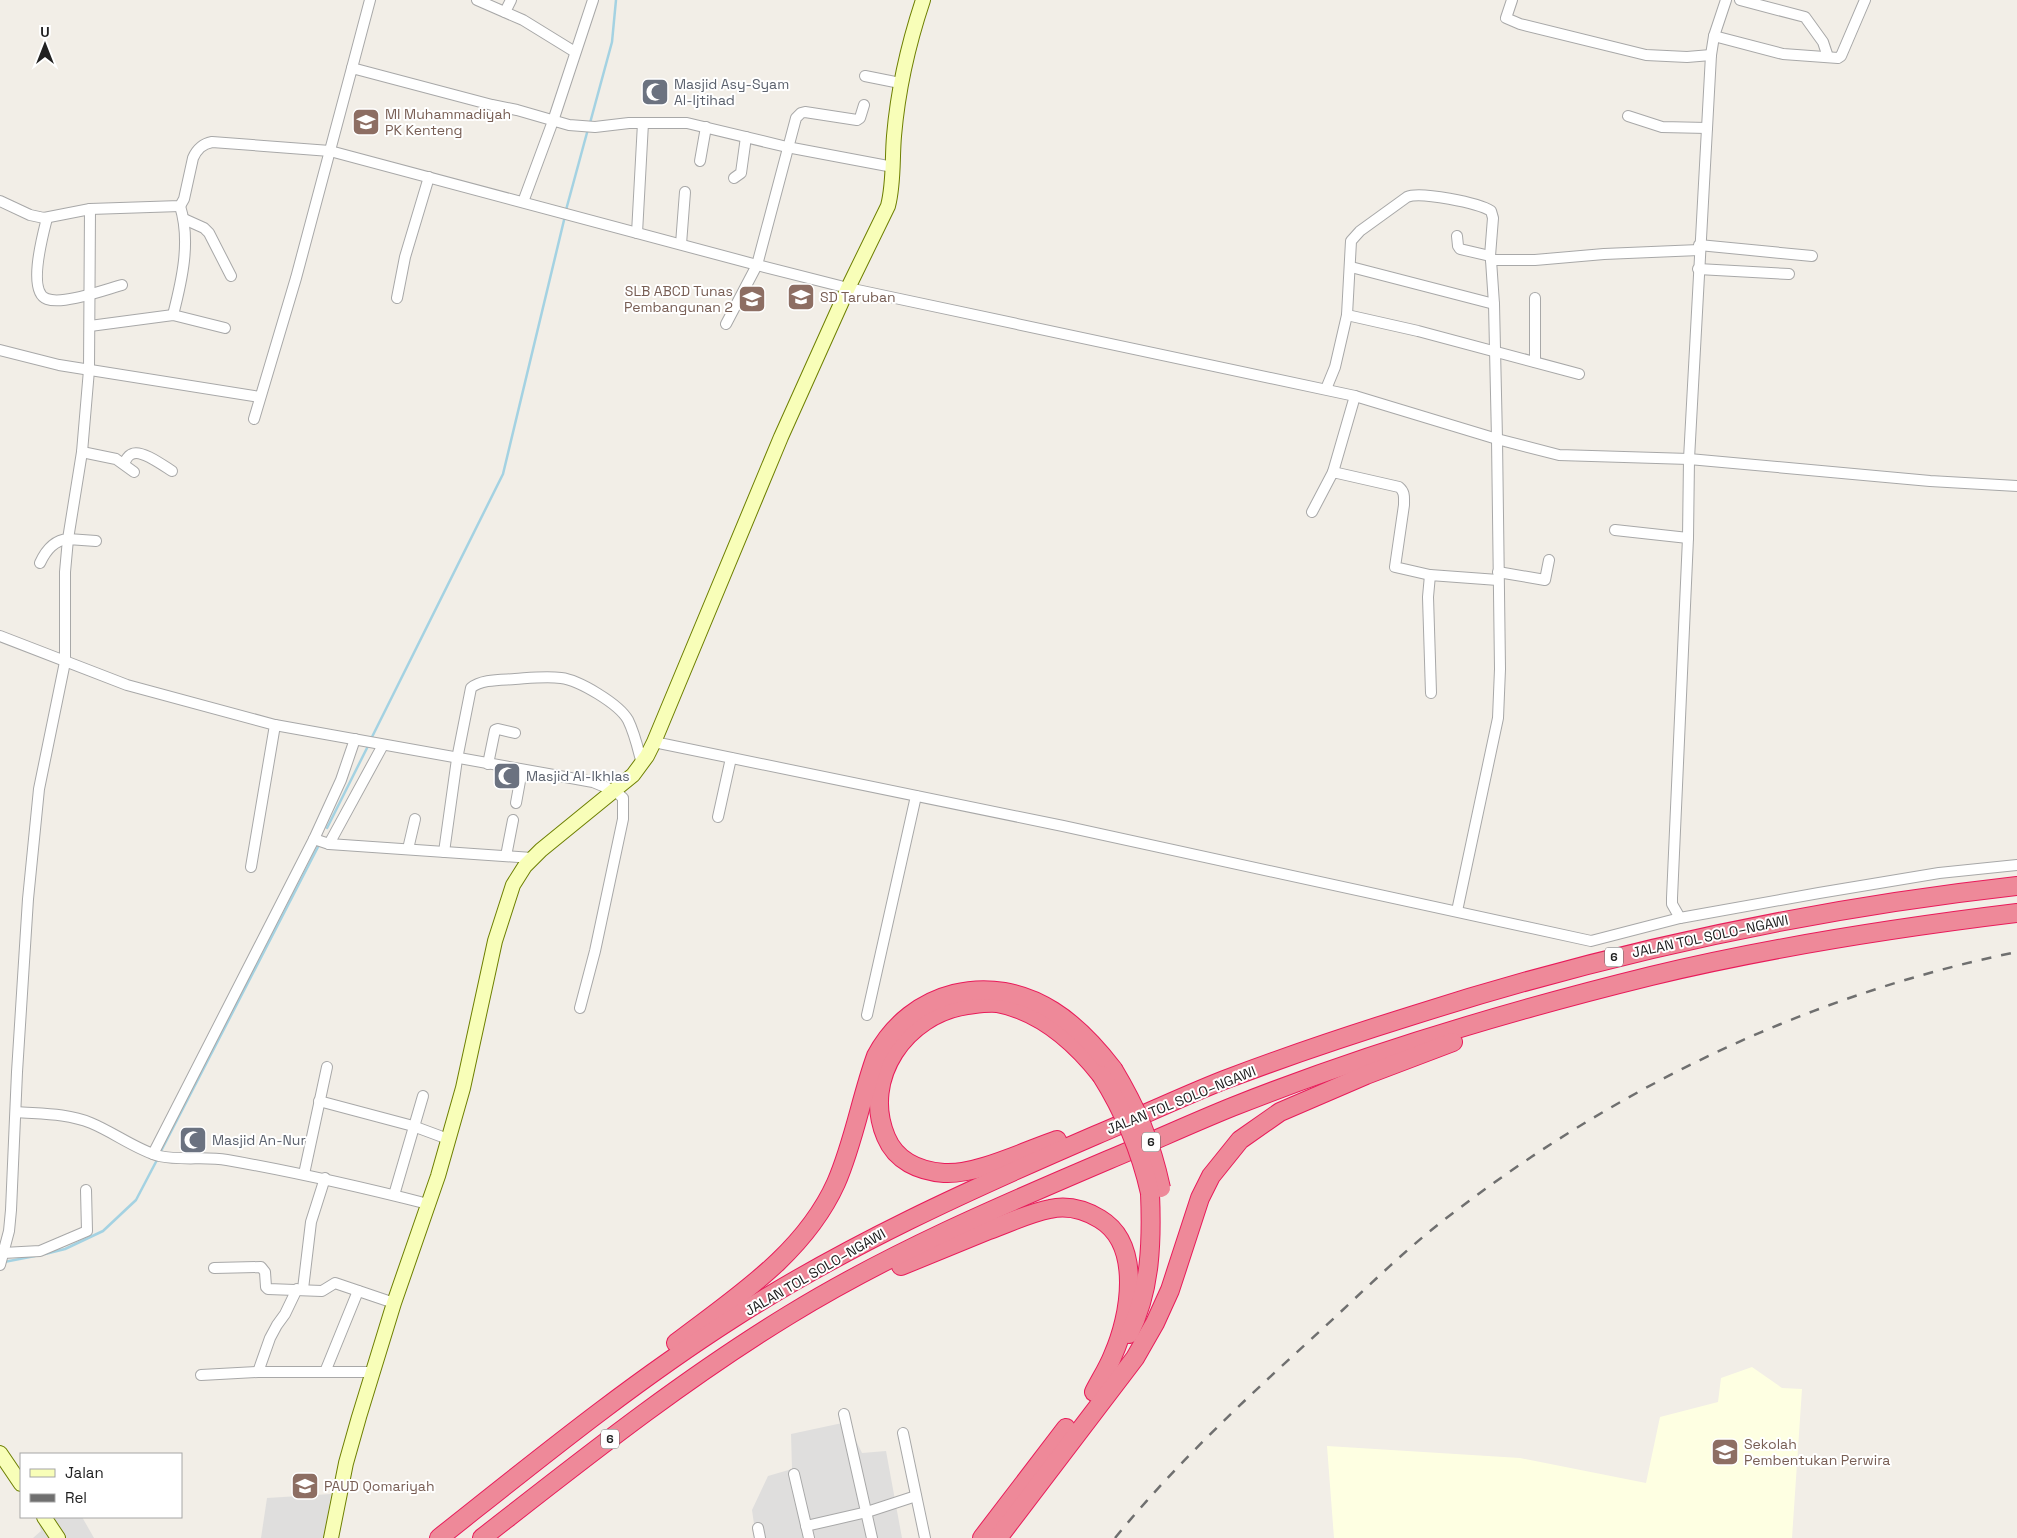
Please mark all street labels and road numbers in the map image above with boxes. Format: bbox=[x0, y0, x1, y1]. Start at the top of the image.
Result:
street label: JALAN TOL SOLO–NGAWI bbox=[1630, 911, 1790, 961]
road number: 6 bbox=[1605, 948, 1623, 966]
street label: JALAN TOL SOLO–NGAWI bbox=[1104, 1062, 1258, 1138]
road number: 6 bbox=[1142, 1132, 1160, 1152]
street label: JALAN TOL SOLO–NGAWI bbox=[741, 1224, 889, 1320]
road number: 6 bbox=[601, 1430, 619, 1448]

